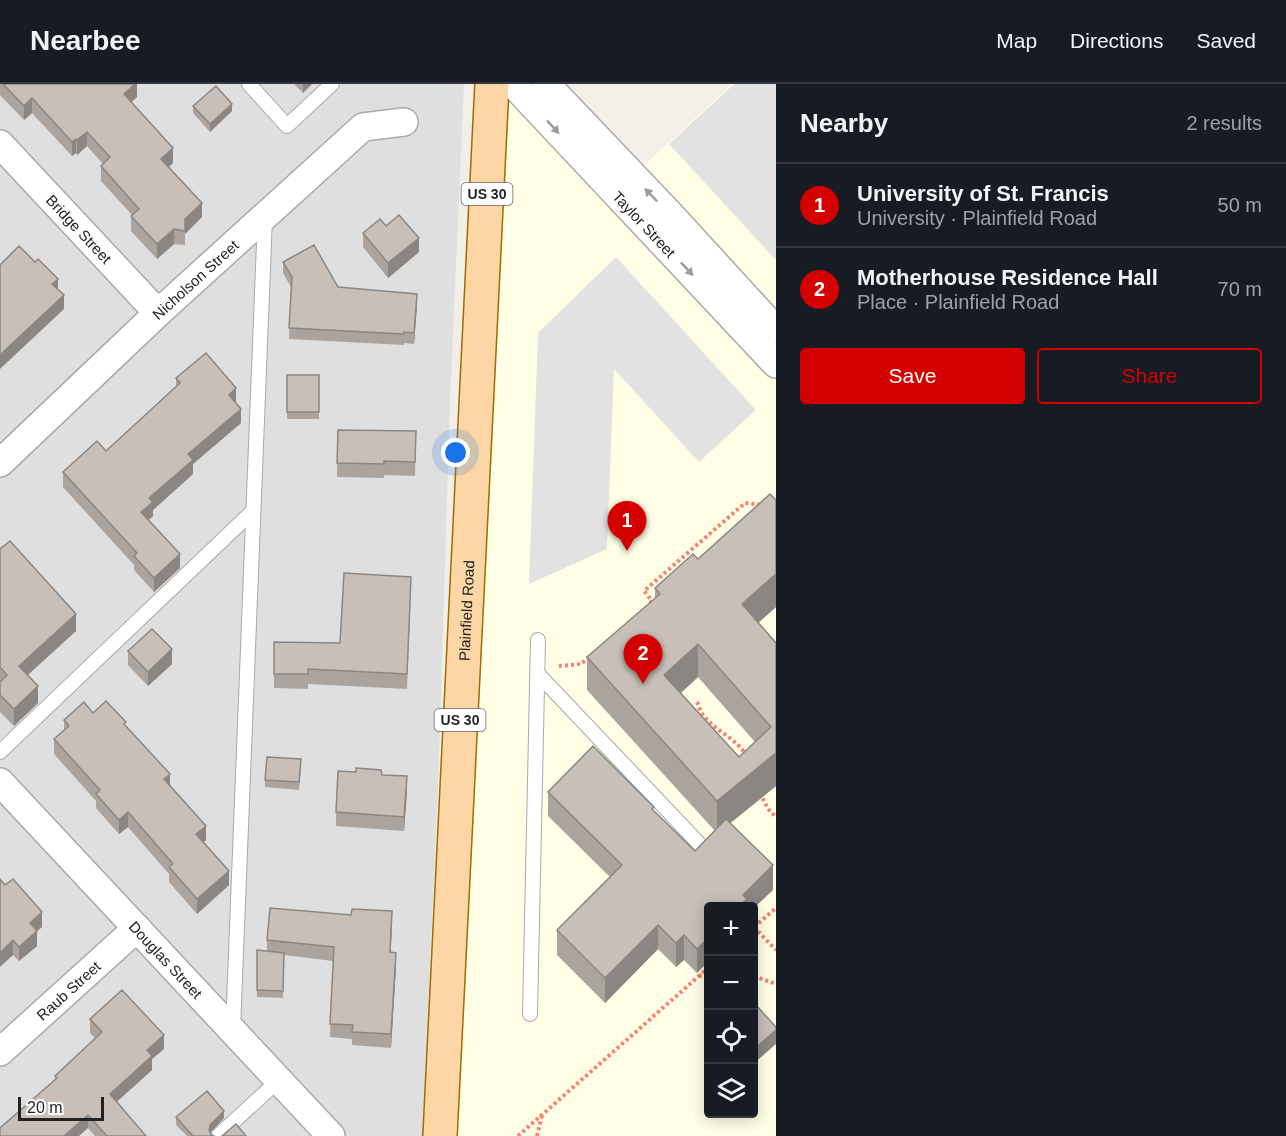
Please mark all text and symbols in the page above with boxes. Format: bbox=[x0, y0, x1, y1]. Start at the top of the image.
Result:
text: Nearbee bbox=[30, 25, 141, 56]
text: Map bbox=[996, 29, 1037, 52]
text: Directions bbox=[1070, 29, 1163, 52]
text: Saved bbox=[1196, 29, 1256, 52]
text: Nearby bbox=[800, 108, 888, 138]
text: 2 results bbox=[1186, 112, 1262, 134]
one-way arrow bbox=[546, 119, 560, 134]
text: University of St. Francis bbox=[857, 181, 1109, 206]
road number: US 30 bbox=[462, 183, 512, 205]
street label: Taylor Street bbox=[609, 187, 680, 261]
one-way arrow bbox=[645, 188, 659, 202]
street label: Bridge Street bbox=[43, 191, 116, 267]
text: 1 bbox=[814, 194, 825, 216]
text: 50 m bbox=[1218, 194, 1262, 216]
text: University · Plainfield Road bbox=[857, 207, 1097, 229]
street label: Nicholson Street bbox=[149, 235, 242, 323]
one-way arrow bbox=[679, 262, 693, 276]
text: Motherhouse Residence Hall bbox=[857, 265, 1158, 290]
text: 2 bbox=[814, 278, 825, 300]
text: 70 m bbox=[1218, 278, 1262, 300]
text: Place · Plainfield Road bbox=[857, 291, 1059, 313]
button: Save bbox=[800, 348, 1025, 404]
button: Share bbox=[1037, 348, 1262, 404]
your location bbox=[441, 438, 470, 467]
pin: 1 bbox=[608, 502, 646, 551]
street label: Plainfield Road bbox=[455, 560, 477, 661]
pin: 2 bbox=[624, 634, 662, 684]
road number: US 30 bbox=[434, 709, 486, 731]
map controls bbox=[704, 902, 758, 1118]
button: + bbox=[704, 902, 758, 956]
street label: Douglas Street bbox=[126, 917, 207, 1002]
button: − bbox=[704, 956, 758, 1010]
street label: Raub Street bbox=[33, 957, 104, 1023]
button: locate bbox=[704, 1010, 758, 1064]
button: layers bbox=[704, 1064, 758, 1118]
scale bar bbox=[18, 1094, 104, 1122]
text: 20 m bbox=[27, 1099, 63, 1116]

